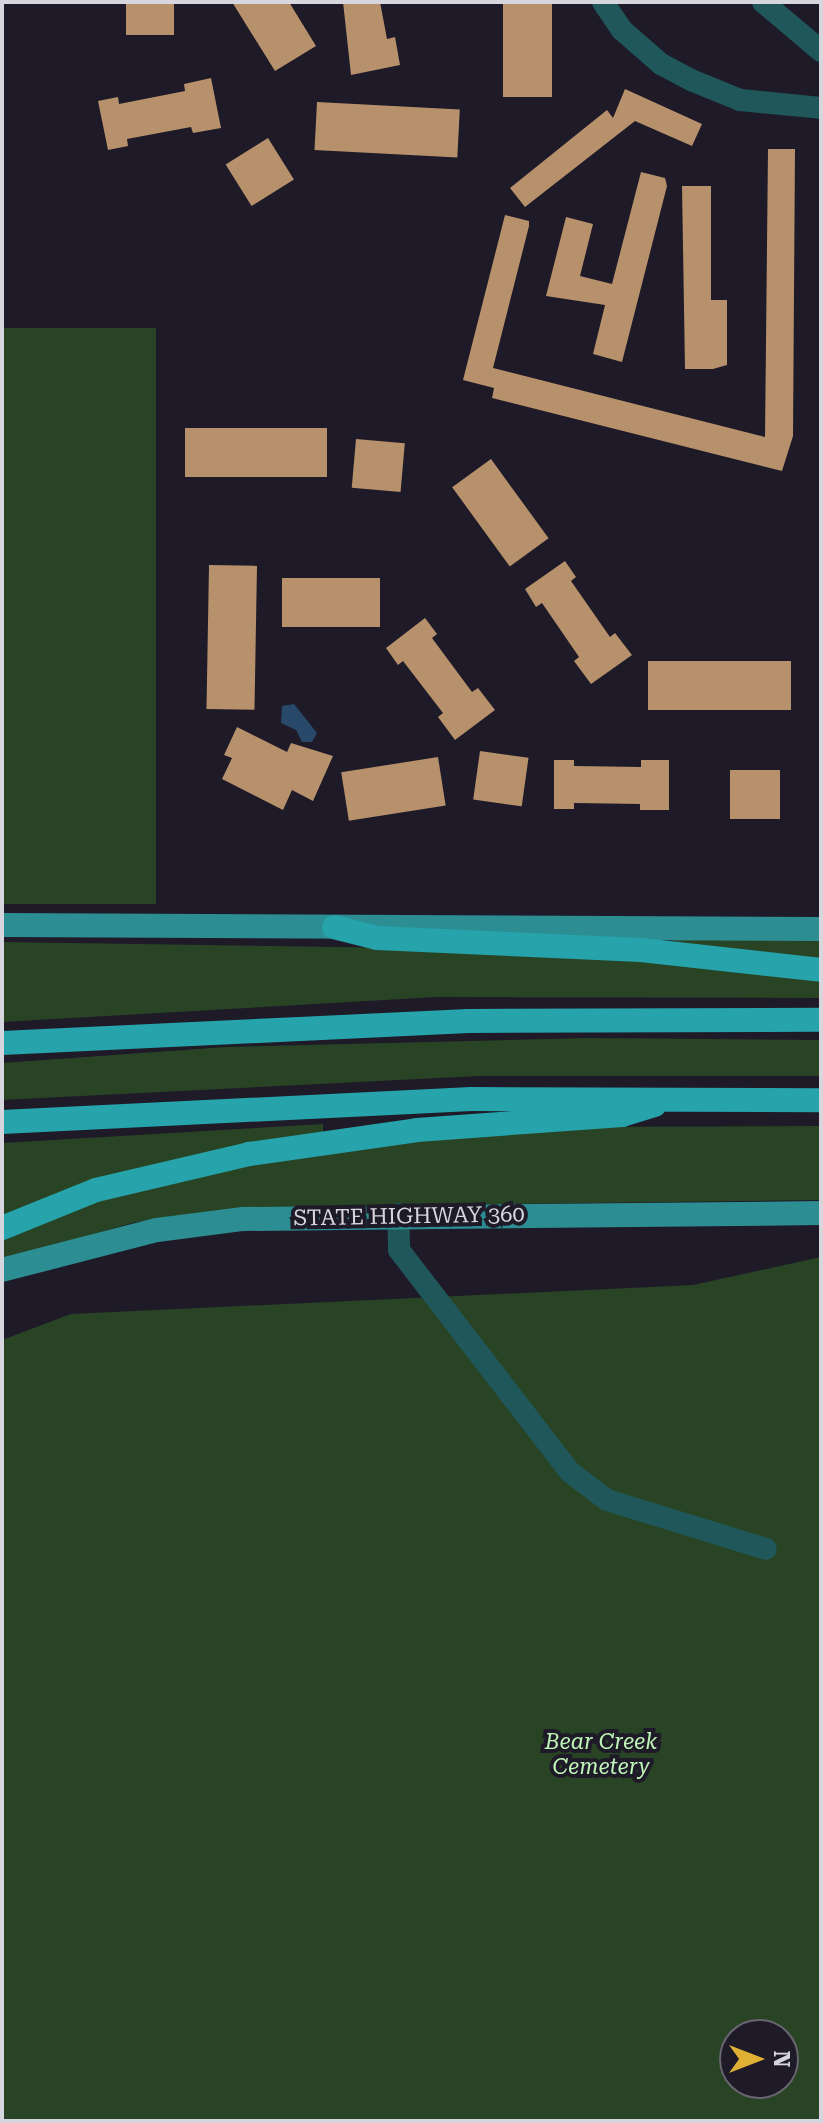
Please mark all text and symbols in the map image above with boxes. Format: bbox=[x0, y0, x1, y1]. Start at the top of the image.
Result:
street label: STATE HIGHWAY 360 bbox=[293, 1201, 525, 1231]
park label: Bear Creek Cemetery bbox=[545, 1728, 657, 1780]
north arrow bbox=[719, 2019, 799, 2099]
text: N bbox=[769, 2051, 794, 2067]

